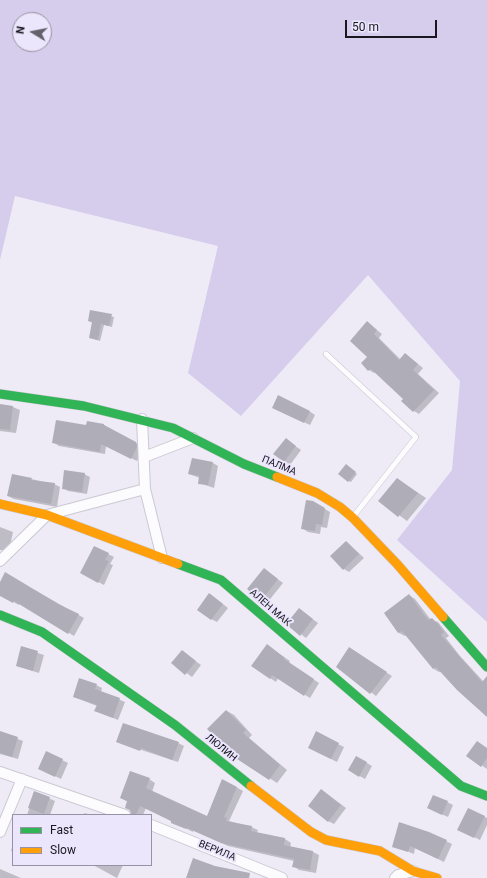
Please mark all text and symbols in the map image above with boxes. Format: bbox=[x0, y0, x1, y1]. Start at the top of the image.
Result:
north arrow bbox=[12, 12, 52, 52]
scale bar bbox=[347, 12, 439, 38]
text: 50 m bbox=[352, 20, 379, 34]
text: N bbox=[14, 25, 28, 35]
street label: ПАЛМА bbox=[260, 454, 298, 478]
street label: АЛЕН МАК bbox=[247, 587, 293, 629]
street label: ЛЮЛИН bbox=[203, 732, 239, 764]
legend bbox=[12, 814, 152, 866]
text: Fast bbox=[50, 823, 73, 837]
street label: ВЕРИЛА bbox=[197, 838, 237, 864]
text: Slow bbox=[50, 843, 76, 857]

